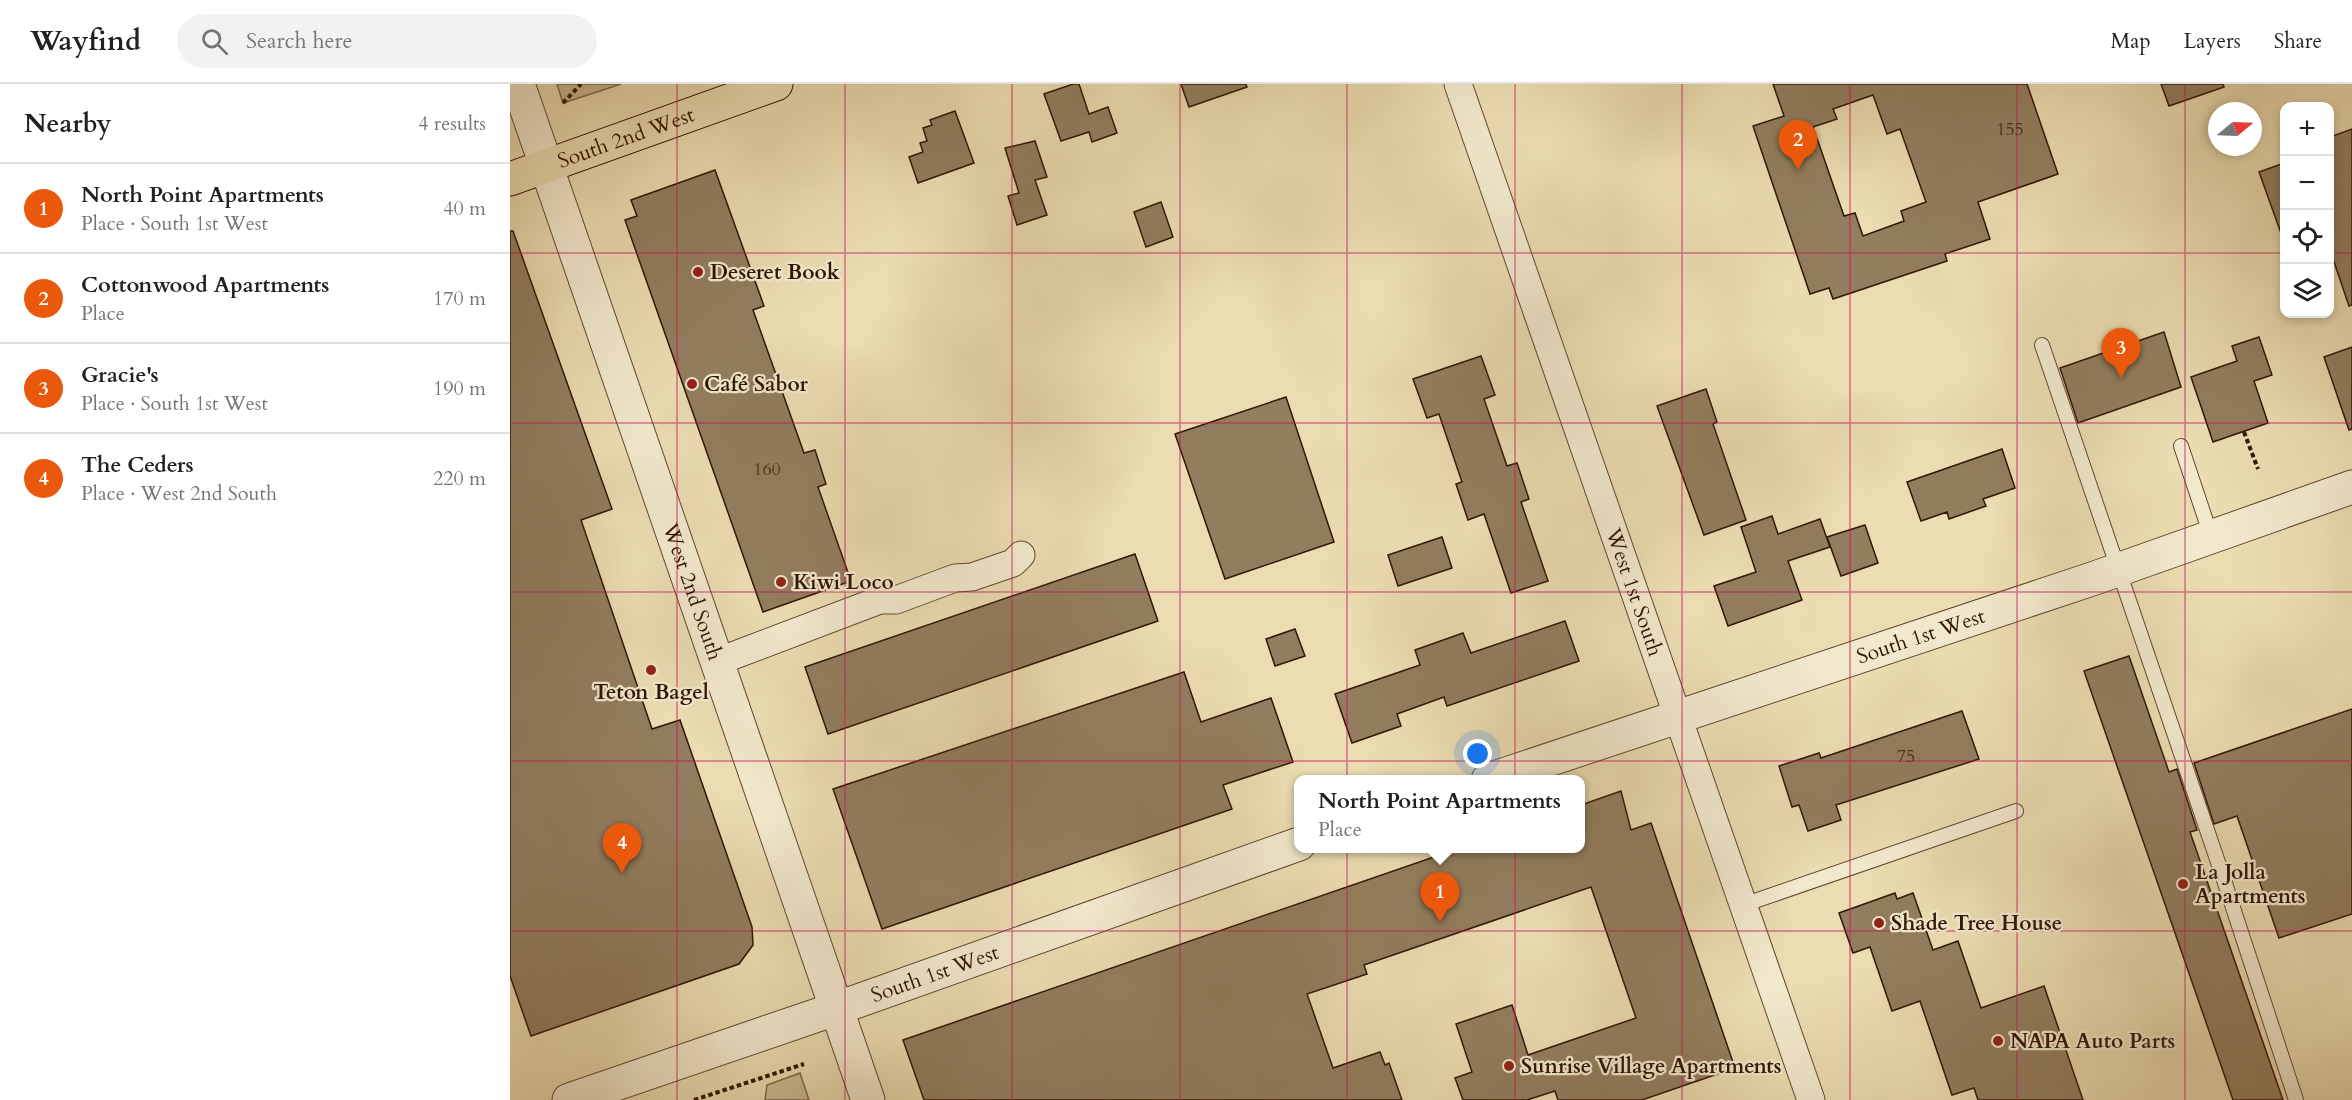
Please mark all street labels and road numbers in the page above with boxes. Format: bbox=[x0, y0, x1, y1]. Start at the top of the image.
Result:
street label: South 2nd West bbox=[554, 100, 699, 176]
street label: West 2nd South bbox=[655, 519, 730, 665]
street label: West 1st South bbox=[1598, 523, 1670, 661]
street label: South 1st West bbox=[1853, 602, 1989, 671]
street label: South 1st West bbox=[867, 938, 1003, 1010]

